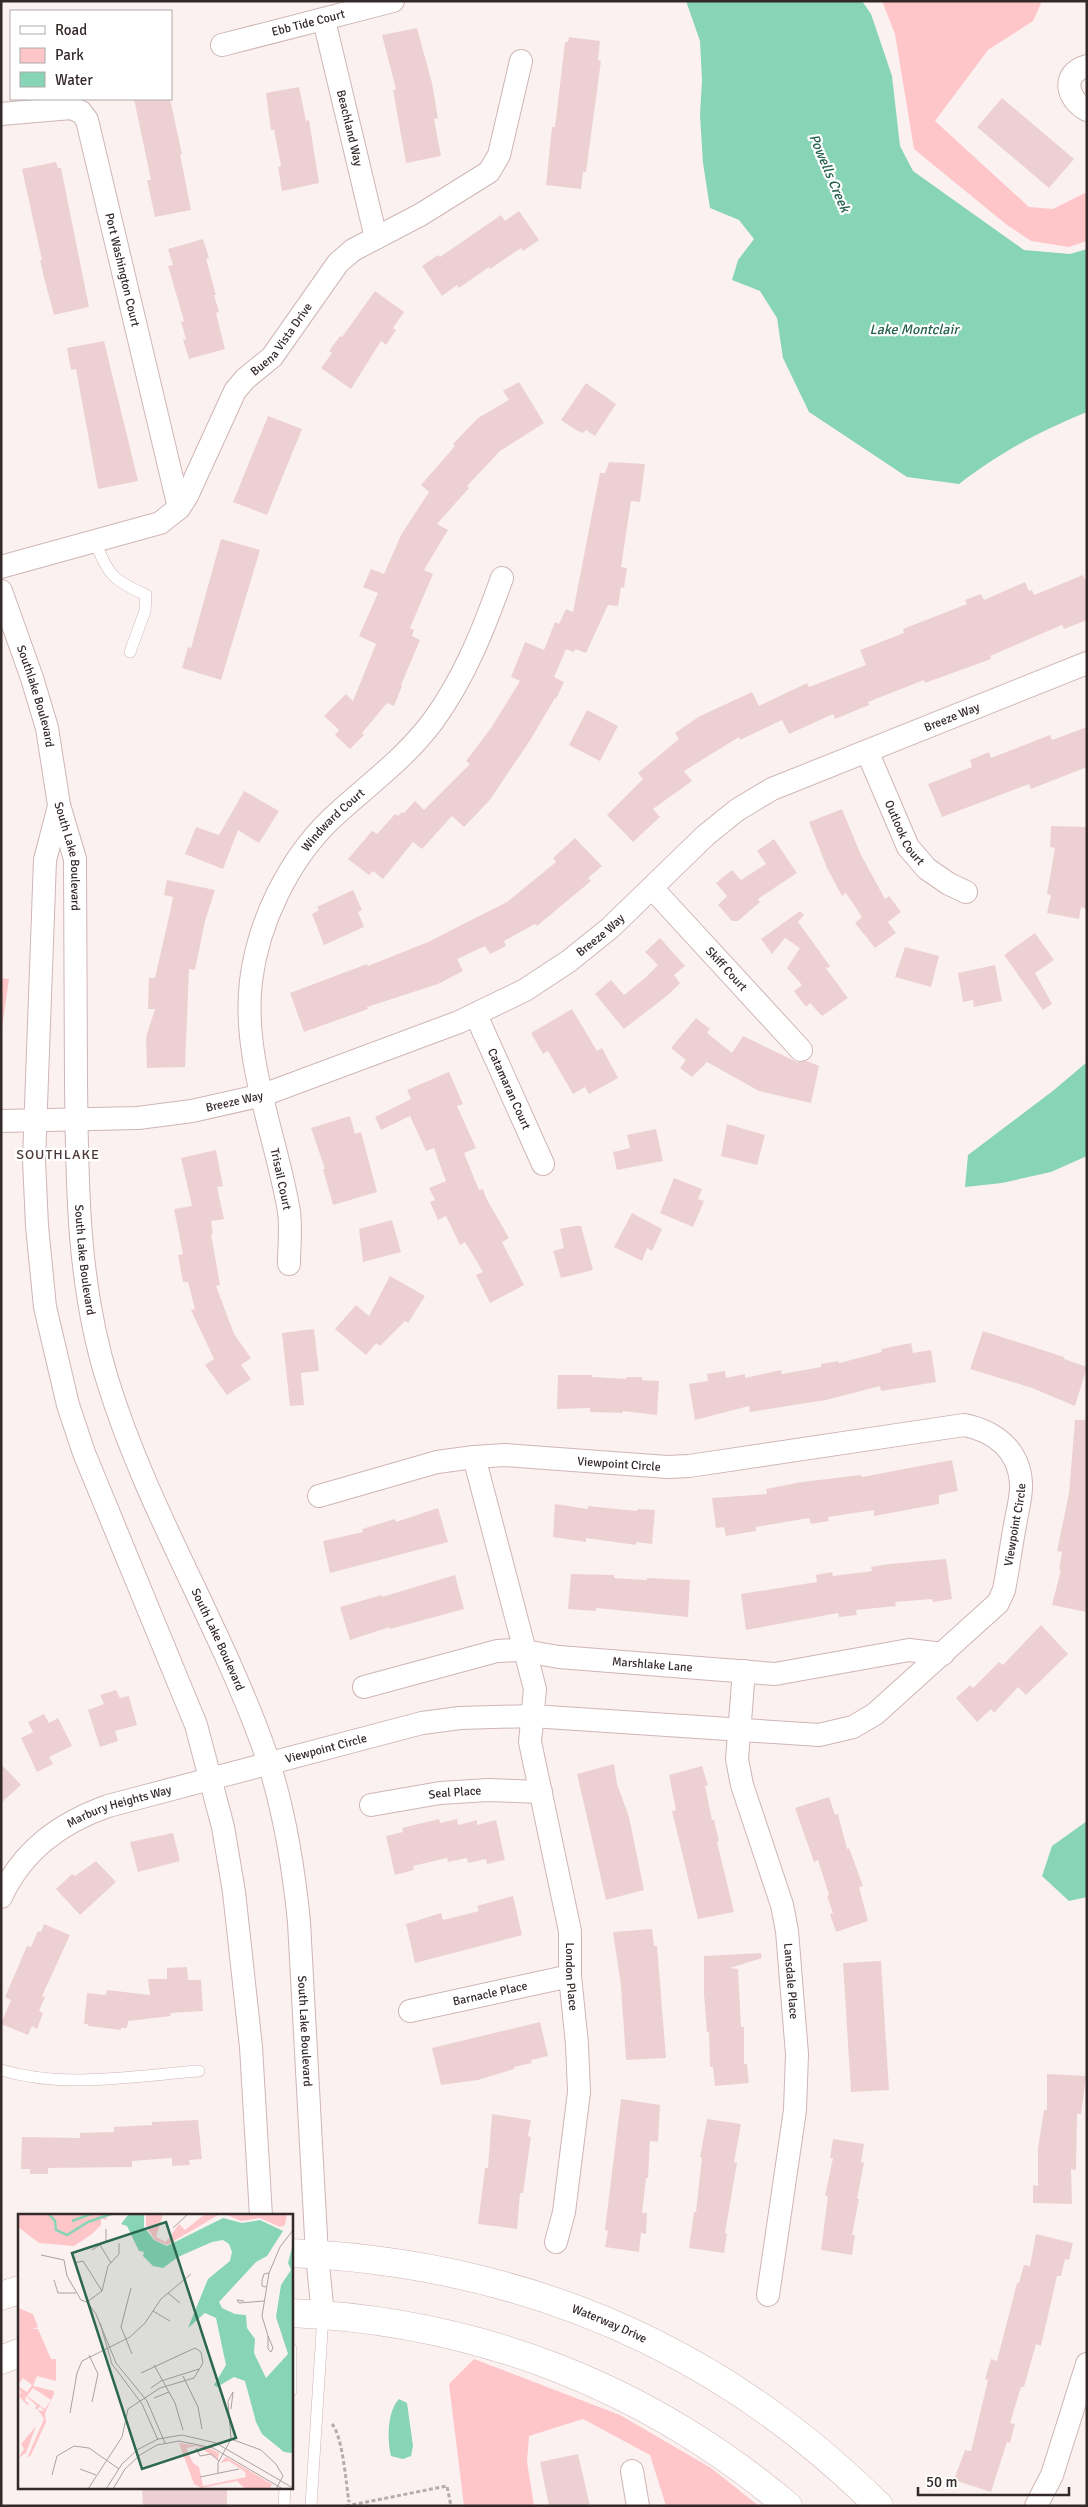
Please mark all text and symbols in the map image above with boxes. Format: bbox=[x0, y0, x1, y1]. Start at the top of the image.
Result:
street label: Ebb Tide Court bbox=[270, 7, 347, 40]
legend bbox=[10, 10, 172, 100]
text: Road bbox=[55, 21, 87, 39]
text: Park bbox=[55, 46, 84, 64]
text: Water bbox=[55, 71, 93, 89]
street label: Beachland Way bbox=[333, 88, 366, 168]
water label: Powells Creek bbox=[805, 132, 854, 217]
street label: Port Washington Court bbox=[101, 212, 143, 328]
street label: Buena Vista Drive bbox=[248, 300, 316, 379]
water label: Lake Montclair bbox=[870, 321, 960, 338]
street label: Southlake Boulevard bbox=[13, 643, 57, 748]
street label: Breeze Way bbox=[922, 700, 982, 735]
street label: Windward Court bbox=[299, 786, 368, 855]
street label: Outlook Court bbox=[881, 798, 927, 869]
street label: South Lake Boulevard bbox=[50, 800, 83, 911]
street label: Breeze Way bbox=[573, 911, 628, 960]
street label: Skiff Court bbox=[702, 944, 750, 995]
street label: Catamaran Court bbox=[484, 1046, 534, 1132]
street label: Breeze Way bbox=[204, 1088, 265, 1116]
district label: SOUTHLAKE bbox=[16, 1146, 100, 1163]
street label: Trisail Court bbox=[267, 1147, 294, 1211]
street label: South Lake Boulevard bbox=[71, 1204, 98, 1316]
street label: Viewpoint Circle bbox=[577, 1454, 661, 1475]
street label: Viewpoint Circle bbox=[1001, 1483, 1029, 1567]
street label: South Lake Boulevard bbox=[188, 1586, 247, 1693]
street label: Marshlake Lane bbox=[611, 1654, 693, 1675]
street label: Viewpoint Circle bbox=[284, 1731, 369, 1767]
street label: Marbury Heights Way bbox=[64, 1782, 174, 1831]
street label: Seal Place bbox=[427, 1783, 482, 1803]
street label: London Place bbox=[562, 1942, 581, 2012]
street label: Lansdale Place bbox=[780, 1942, 801, 2020]
street label: South Lake Boulevard bbox=[294, 1975, 315, 2087]
street label: Barnacle Place bbox=[451, 1979, 529, 2009]
inset map bbox=[18, 2214, 292, 2490]
street label: Waterway Drive bbox=[570, 2301, 649, 2347]
scale bar bbox=[918, 2464, 1069, 2496]
text: 50 m bbox=[926, 2473, 957, 2491]

